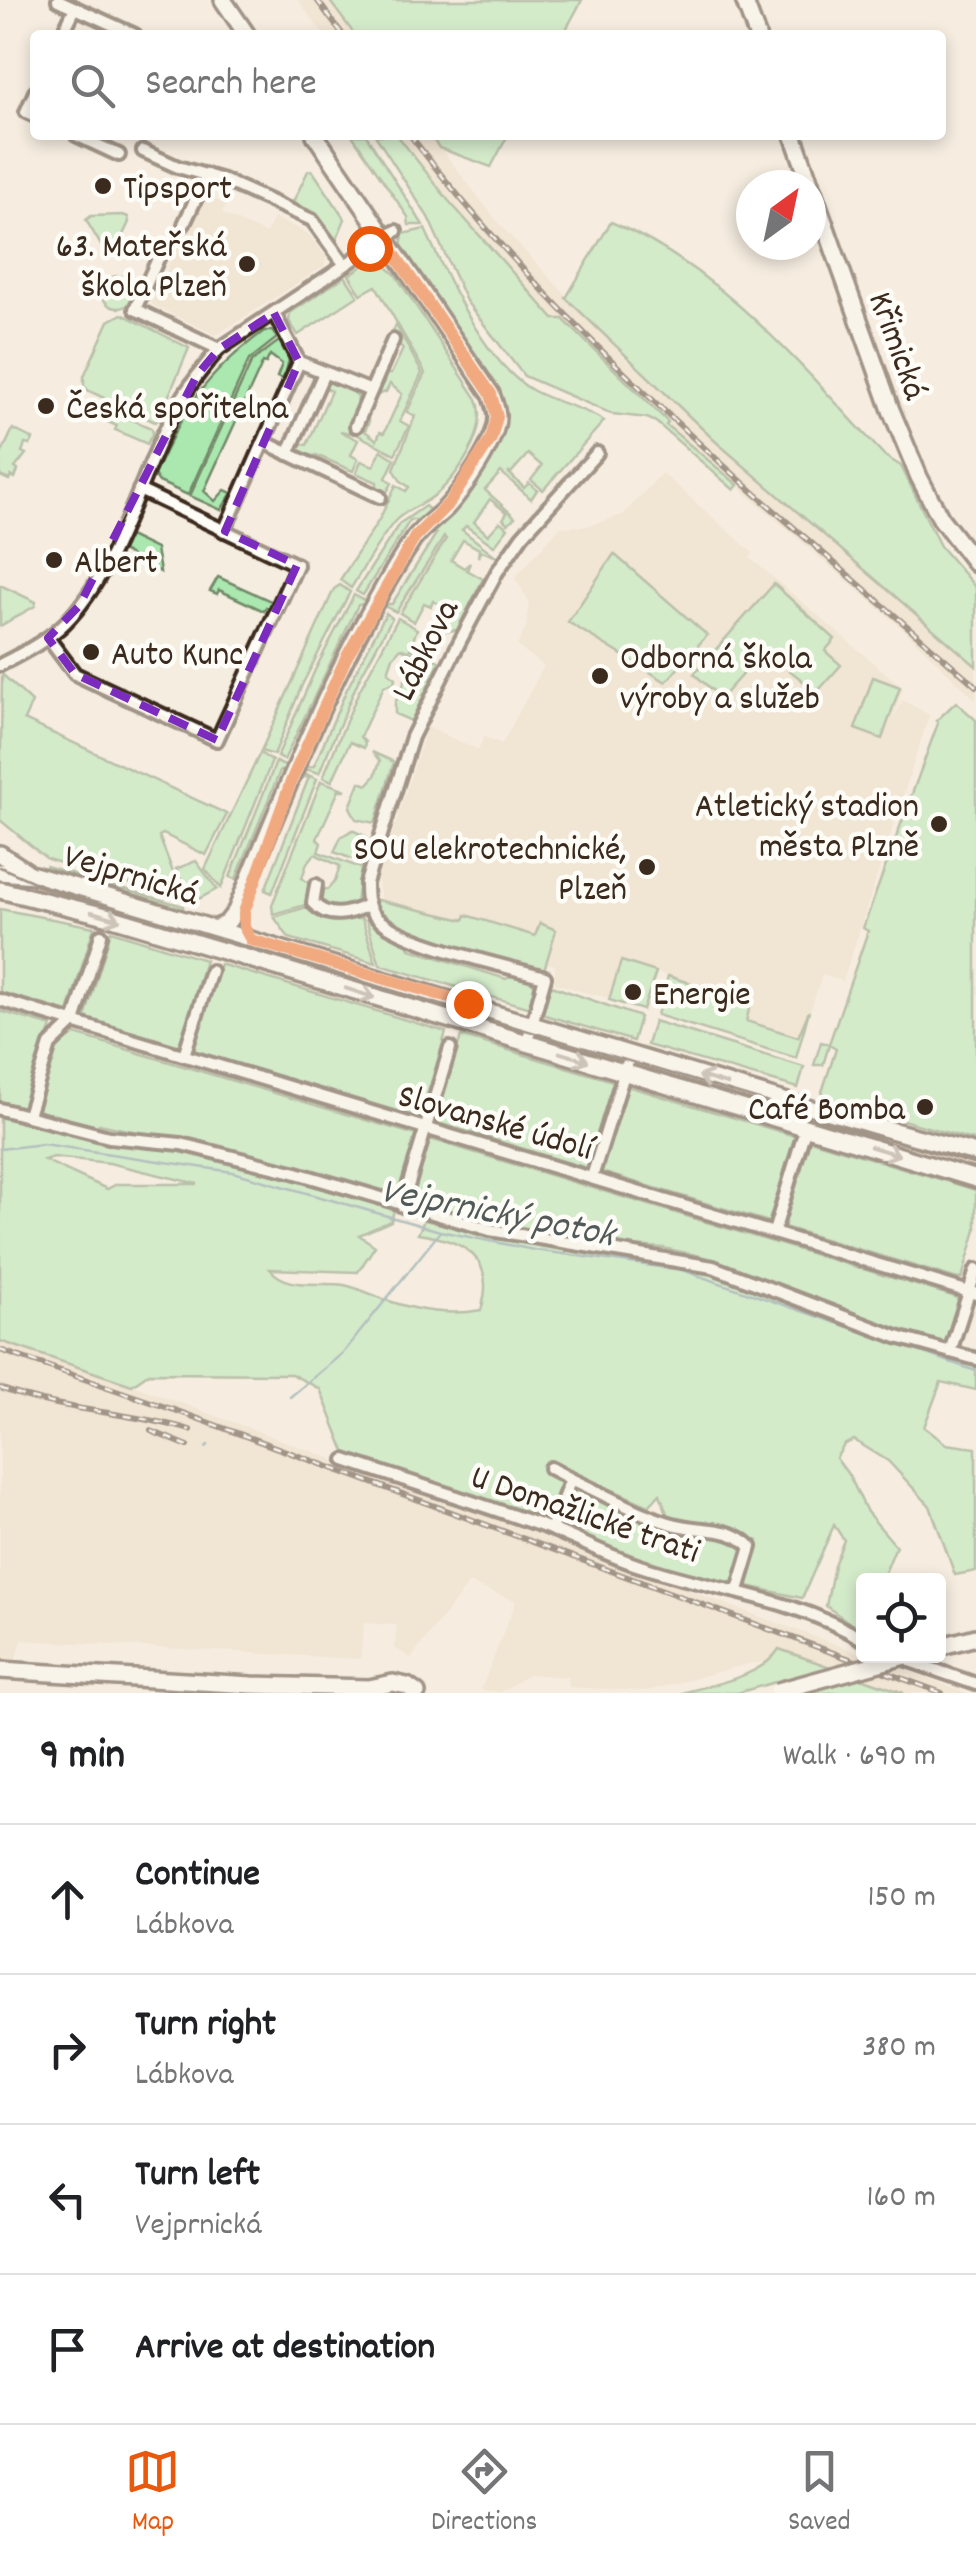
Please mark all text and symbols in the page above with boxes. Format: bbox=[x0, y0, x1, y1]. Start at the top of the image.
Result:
search box bbox=[30, 30, 946, 140]
icon: search bbox=[65, 58, 120, 113]
text: Search here bbox=[145, 58, 317, 113]
place label: Tipsport bbox=[123, 166, 232, 216]
north arrow bbox=[736, 170, 826, 260]
marker: Tipsport bbox=[92, 175, 114, 197]
place label: 63. Mateřská škola Plzeň bbox=[56, 224, 228, 314]
route start bbox=[347, 226, 393, 272]
marker: 63. Mateřská škola Plzeň bbox=[236, 253, 258, 275]
street label: Křimická bbox=[853, 286, 938, 408]
place label: Česká spořitelna bbox=[66, 386, 289, 436]
marker: Česká spořitelna bbox=[35, 395, 57, 417]
place label: Albert bbox=[74, 540, 158, 590]
marker: Albert bbox=[43, 549, 65, 571]
street label: Lábkova bbox=[381, 591, 474, 711]
place label: Auto Kunc bbox=[111, 632, 243, 682]
place label: Odborná škola výroby a služeb bbox=[620, 636, 820, 726]
marker: Auto Kunc bbox=[80, 641, 102, 663]
marker: Odborná škola výroby a služeb bbox=[589, 665, 611, 687]
place label: Atletický stadion města Plzně bbox=[695, 784, 919, 874]
marker: Atletický stadion města Plzně bbox=[928, 813, 950, 835]
place label: SOU elekrotechnické, Plzeň bbox=[353, 827, 627, 917]
street label: Vejprnická bbox=[57, 834, 205, 922]
marker: SOU elekrotechnické, Plzeň bbox=[636, 856, 658, 878]
one-way arrow bbox=[89, 908, 121, 926]
place label: Energie bbox=[653, 972, 751, 1022]
route end bbox=[446, 981, 492, 1027]
marker: Energie bbox=[622, 981, 644, 1003]
one-way arrow bbox=[344, 985, 375, 1003]
one-way arrow bbox=[557, 1049, 589, 1067]
one-way arrow bbox=[698, 1070, 730, 1088]
street label: Slovanské údolí bbox=[391, 1073, 600, 1177]
place label: Café Bomba bbox=[748, 1087, 906, 1137]
marker: Café Bomba bbox=[914, 1096, 936, 1118]
one-way arrow bbox=[868, 1143, 900, 1161]
water label: Vejprnický potok bbox=[375, 1166, 622, 1266]
street label: U Domažlické trati bbox=[463, 1454, 705, 1579]
map controls bbox=[856, 1573, 946, 1663]
button: locate bbox=[856, 1573, 946, 1663]
text: 9 min bbox=[40, 1728, 125, 1788]
text: Walk · 690 m bbox=[783, 1735, 936, 1781]
text: Continue bbox=[135, 1849, 260, 1904]
icon: ahead bbox=[40, 1872, 95, 1927]
text: 150 m bbox=[867, 1876, 936, 1922]
text: Lábkova bbox=[135, 1904, 234, 1950]
text: Turn right bbox=[135, 1999, 276, 2054]
icon: right bbox=[40, 2022, 95, 2077]
text: 380 m bbox=[862, 2026, 936, 2072]
text: Lábkova bbox=[135, 2054, 234, 2100]
text: Turn left bbox=[135, 2149, 260, 2204]
icon: left bbox=[40, 2172, 95, 2227]
text: 160 m bbox=[867, 2176, 936, 2222]
text: Vejprnická bbox=[135, 2204, 262, 2250]
icon: arrive bbox=[40, 2322, 95, 2377]
text: Arrive at destination bbox=[135, 2322, 435, 2377]
tab: Map bbox=[125, 2444, 180, 2544]
tab: Directions bbox=[431, 2444, 537, 2544]
tab: Saved bbox=[788, 2444, 851, 2544]

